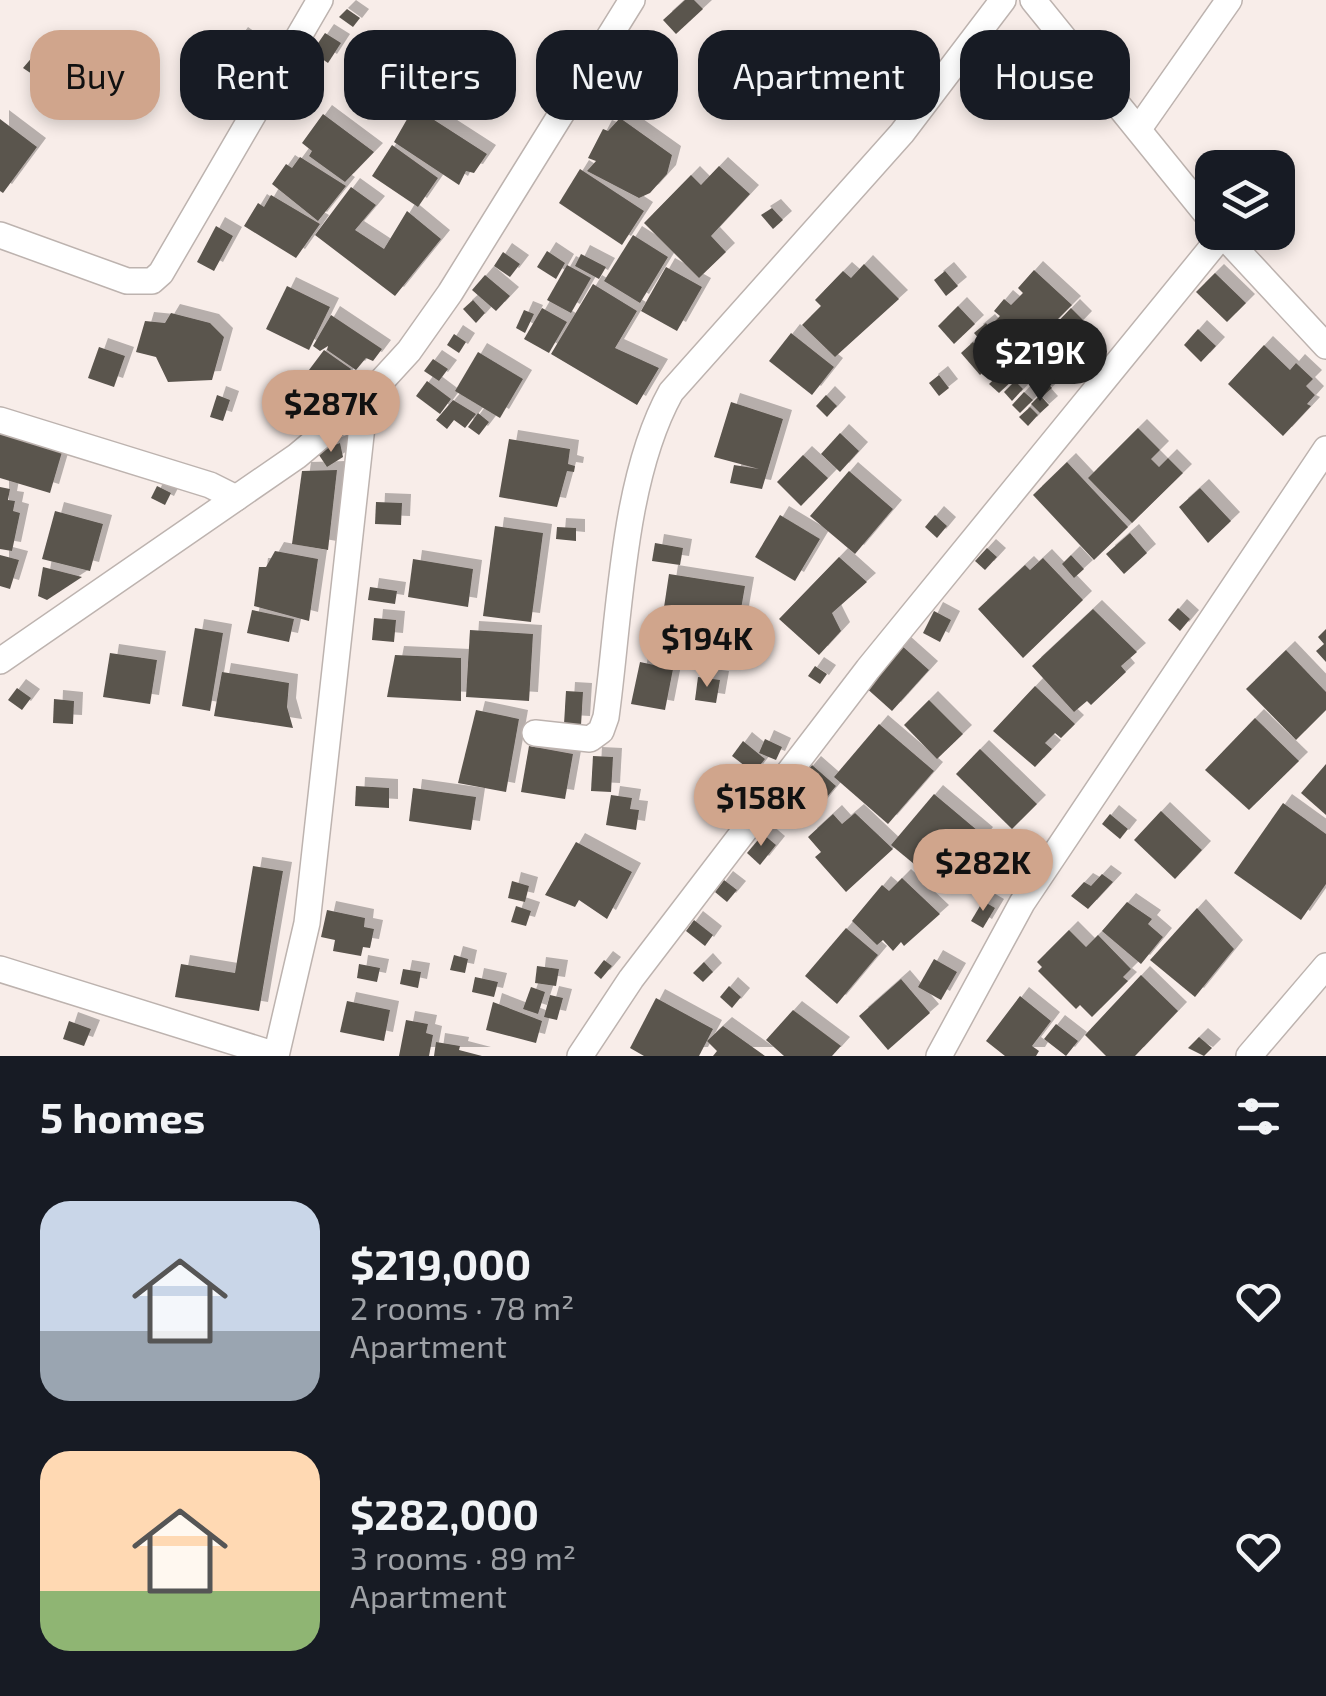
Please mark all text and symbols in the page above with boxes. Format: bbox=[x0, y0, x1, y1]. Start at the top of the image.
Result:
chip: Buy bbox=[30, 30, 160, 120]
chip: Rent bbox=[180, 30, 324, 120]
chip: Filters bbox=[344, 30, 516, 120]
chip: New bbox=[536, 30, 678, 120]
chip: Apartment bbox=[698, 30, 940, 120]
chip: House bbox=[960, 30, 1130, 120]
map controls bbox=[1195, 150, 1295, 250]
button: layers bbox=[1195, 150, 1295, 250]
pin: $219K bbox=[970, 319, 1110, 404]
text: $219K bbox=[995, 332, 1085, 370]
pin: $287K bbox=[261, 370, 401, 455]
text: $287K bbox=[284, 383, 378, 421]
pin: $194K bbox=[637, 605, 777, 690]
text: $194K bbox=[661, 618, 753, 656]
pin: $158K bbox=[691, 764, 831, 849]
text: $158K bbox=[716, 777, 806, 815]
pin: $282K bbox=[913, 829, 1053, 914]
text: $282K bbox=[935, 842, 1031, 880]
icon: filters bbox=[1231, 1089, 1286, 1144]
text: 5 homes bbox=[40, 1091, 205, 1141]
text: $219,000 bbox=[350, 1238, 531, 1288]
icon: home bbox=[120, 1241, 240, 1361]
icon: heart bbox=[1231, 1274, 1286, 1329]
text: 2 rooms · 78 m² bbox=[350, 1288, 574, 1326]
text: Apartment bbox=[350, 1326, 507, 1364]
text: $282,000 bbox=[350, 1488, 539, 1538]
icon: home bbox=[120, 1491, 240, 1611]
icon: heart bbox=[1231, 1524, 1286, 1579]
text: 3 rooms · 89 m² bbox=[350, 1538, 576, 1576]
text: Apartment bbox=[350, 1576, 507, 1614]

